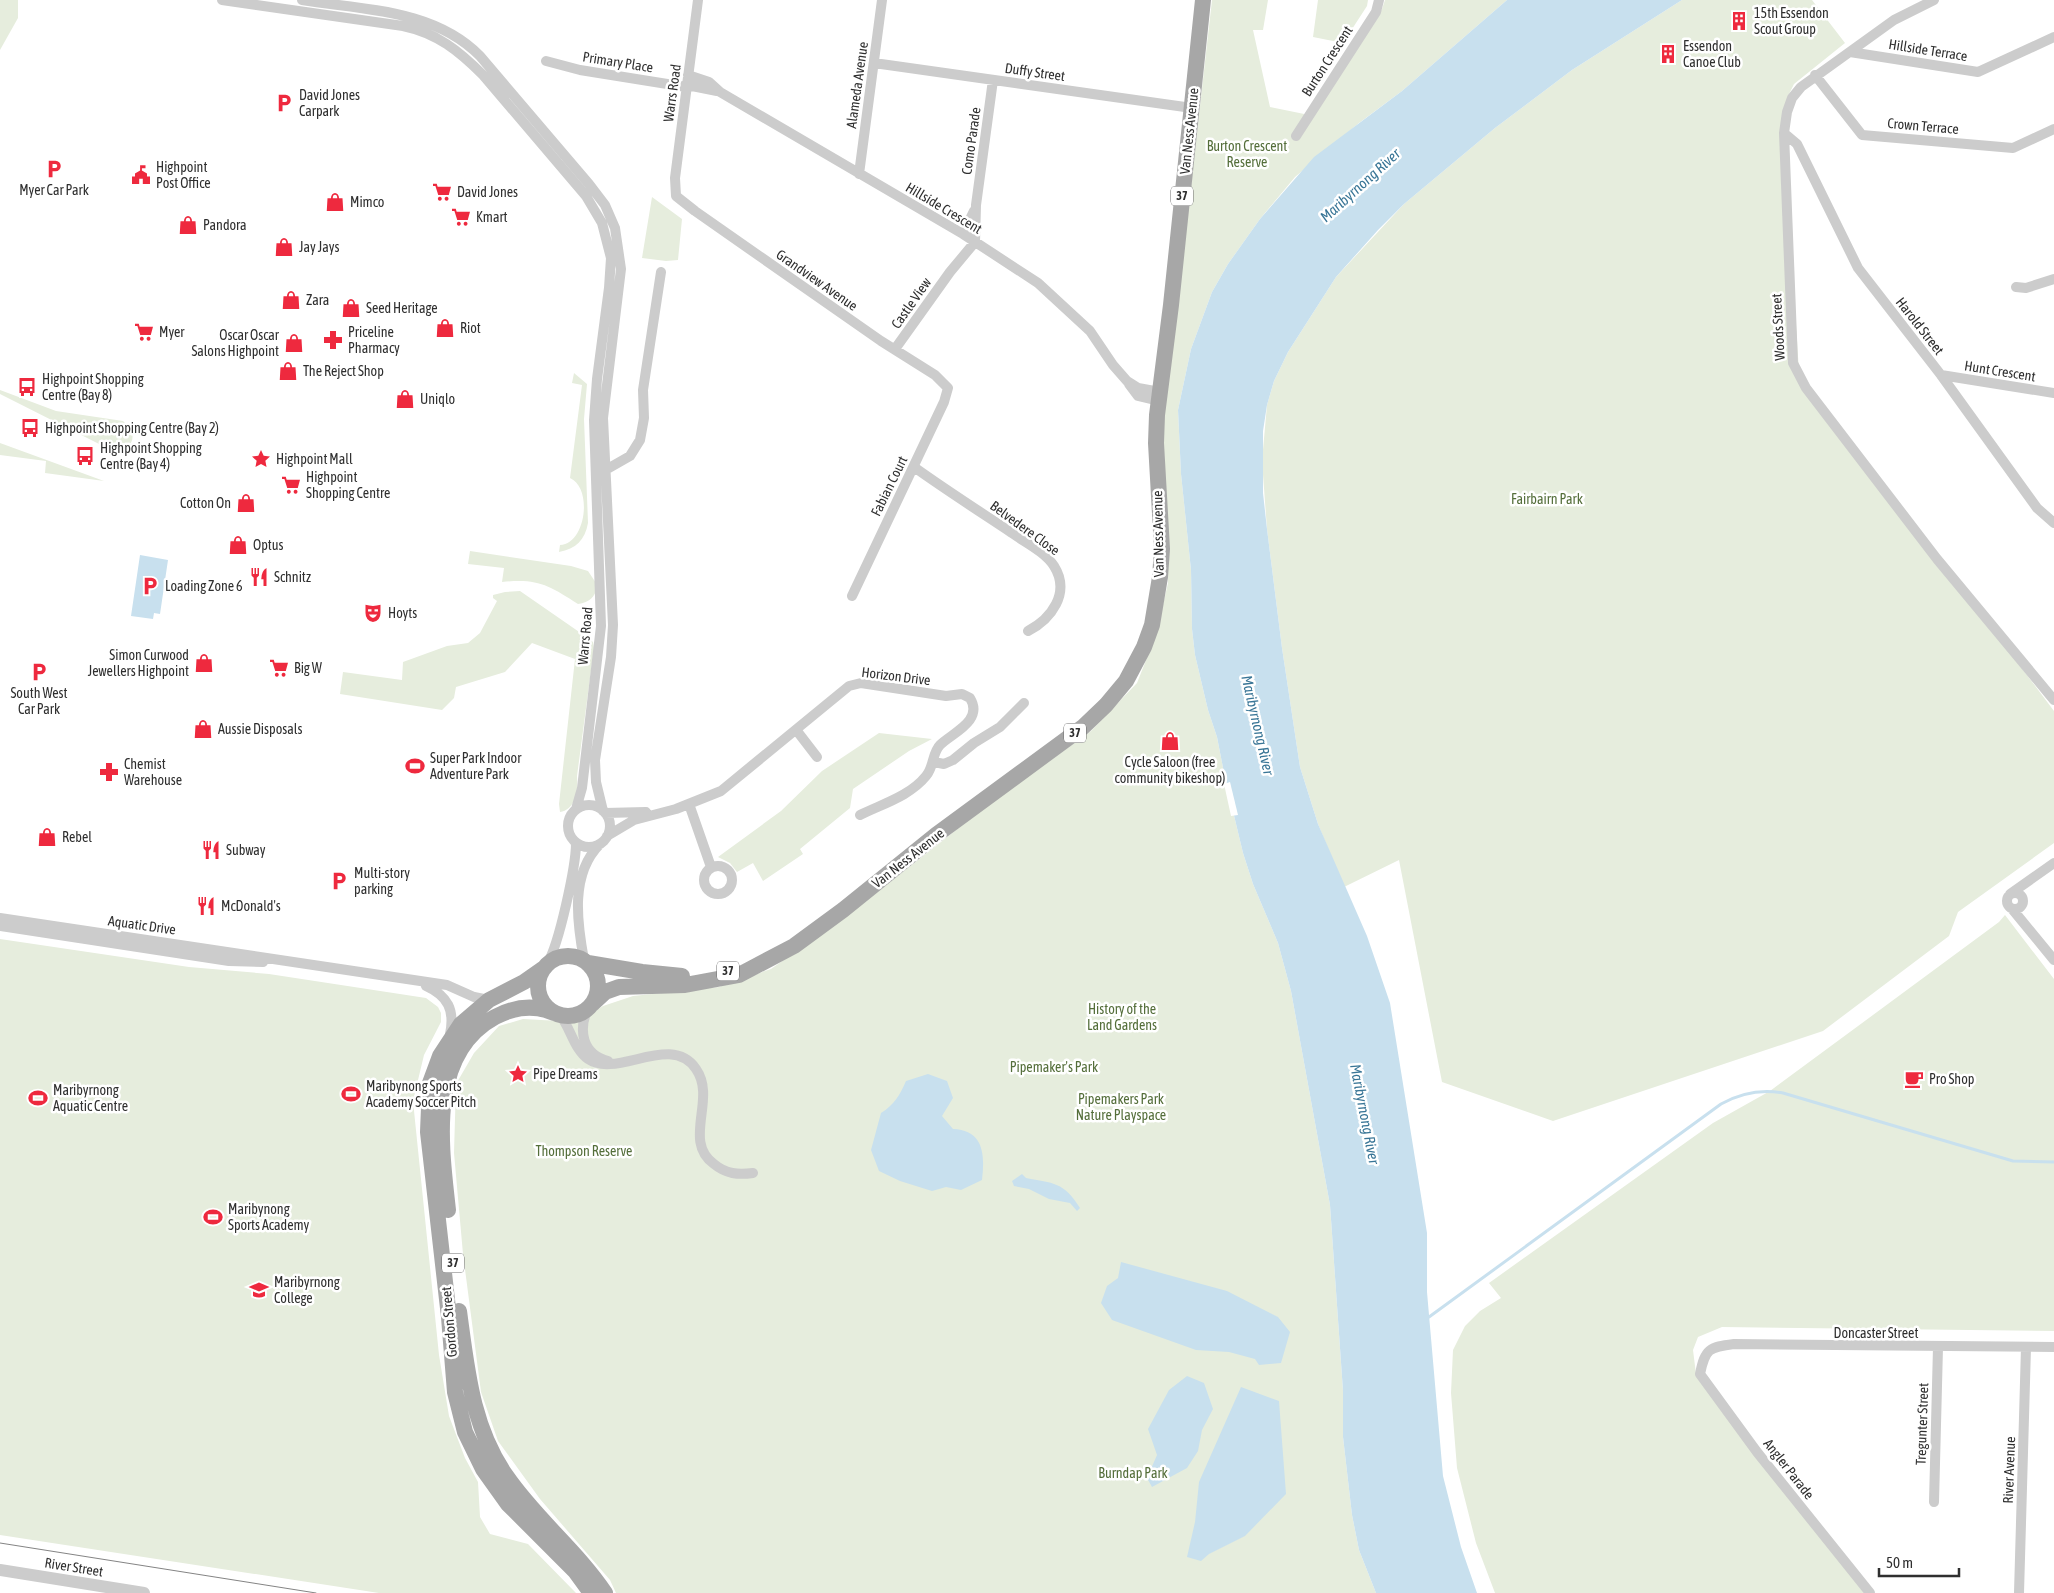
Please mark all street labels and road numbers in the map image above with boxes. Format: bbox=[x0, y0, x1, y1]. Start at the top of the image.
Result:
street label: Burton Crescent bbox=[1298, 23, 1356, 99]
street label: Hillside Terrace bbox=[1887, 36, 1969, 64]
street label: Alameda Avenue bbox=[843, 41, 871, 129]
street label: Primary Place bbox=[582, 49, 654, 75]
street label: Duffy Street bbox=[1004, 60, 1066, 84]
street label: Warrs Road bbox=[660, 63, 684, 123]
street label: Van Ness Avenue bbox=[1177, 87, 1201, 175]
street label: Como Parade bbox=[958, 106, 984, 176]
street label: Crown Terrace bbox=[1887, 115, 1959, 137]
street label: Hillside Crescent bbox=[903, 179, 985, 237]
road number: 37 bbox=[1171, 187, 1193, 206]
street label: Grandview Avenue bbox=[773, 246, 861, 314]
street label: Castle View bbox=[888, 274, 935, 331]
street label: Woods Street bbox=[1768, 293, 1788, 361]
street label: Harold Street bbox=[1893, 294, 1947, 358]
street label: Hunt Crescent bbox=[1963, 357, 2037, 385]
street label: Fabian Court bbox=[868, 453, 910, 519]
street label: Van Ness Avenue bbox=[1149, 490, 1167, 578]
street label: Belvedere Close bbox=[987, 498, 1063, 558]
street label: Warrs Road bbox=[574, 606, 596, 666]
street label: Horizon Drive bbox=[861, 664, 931, 688]
road number: 37 bbox=[1064, 724, 1086, 742]
street label: Van Ness Avenue bbox=[869, 825, 947, 891]
street label: Aquatic Drive bbox=[107, 912, 177, 938]
road number: 37 bbox=[717, 961, 739, 980]
road number: 37 bbox=[442, 1254, 464, 1272]
street label: Gordon Street bbox=[438, 1286, 460, 1358]
street label: Doncaster Street bbox=[1834, 1325, 1918, 1341]
street label: Tregunter Street bbox=[1913, 1383, 1931, 1465]
street label: Angler Parade bbox=[1761, 1436, 1817, 1502]
street label: River Avenue bbox=[2000, 1436, 2018, 1504]
street label: River Street bbox=[44, 1554, 104, 1580]

